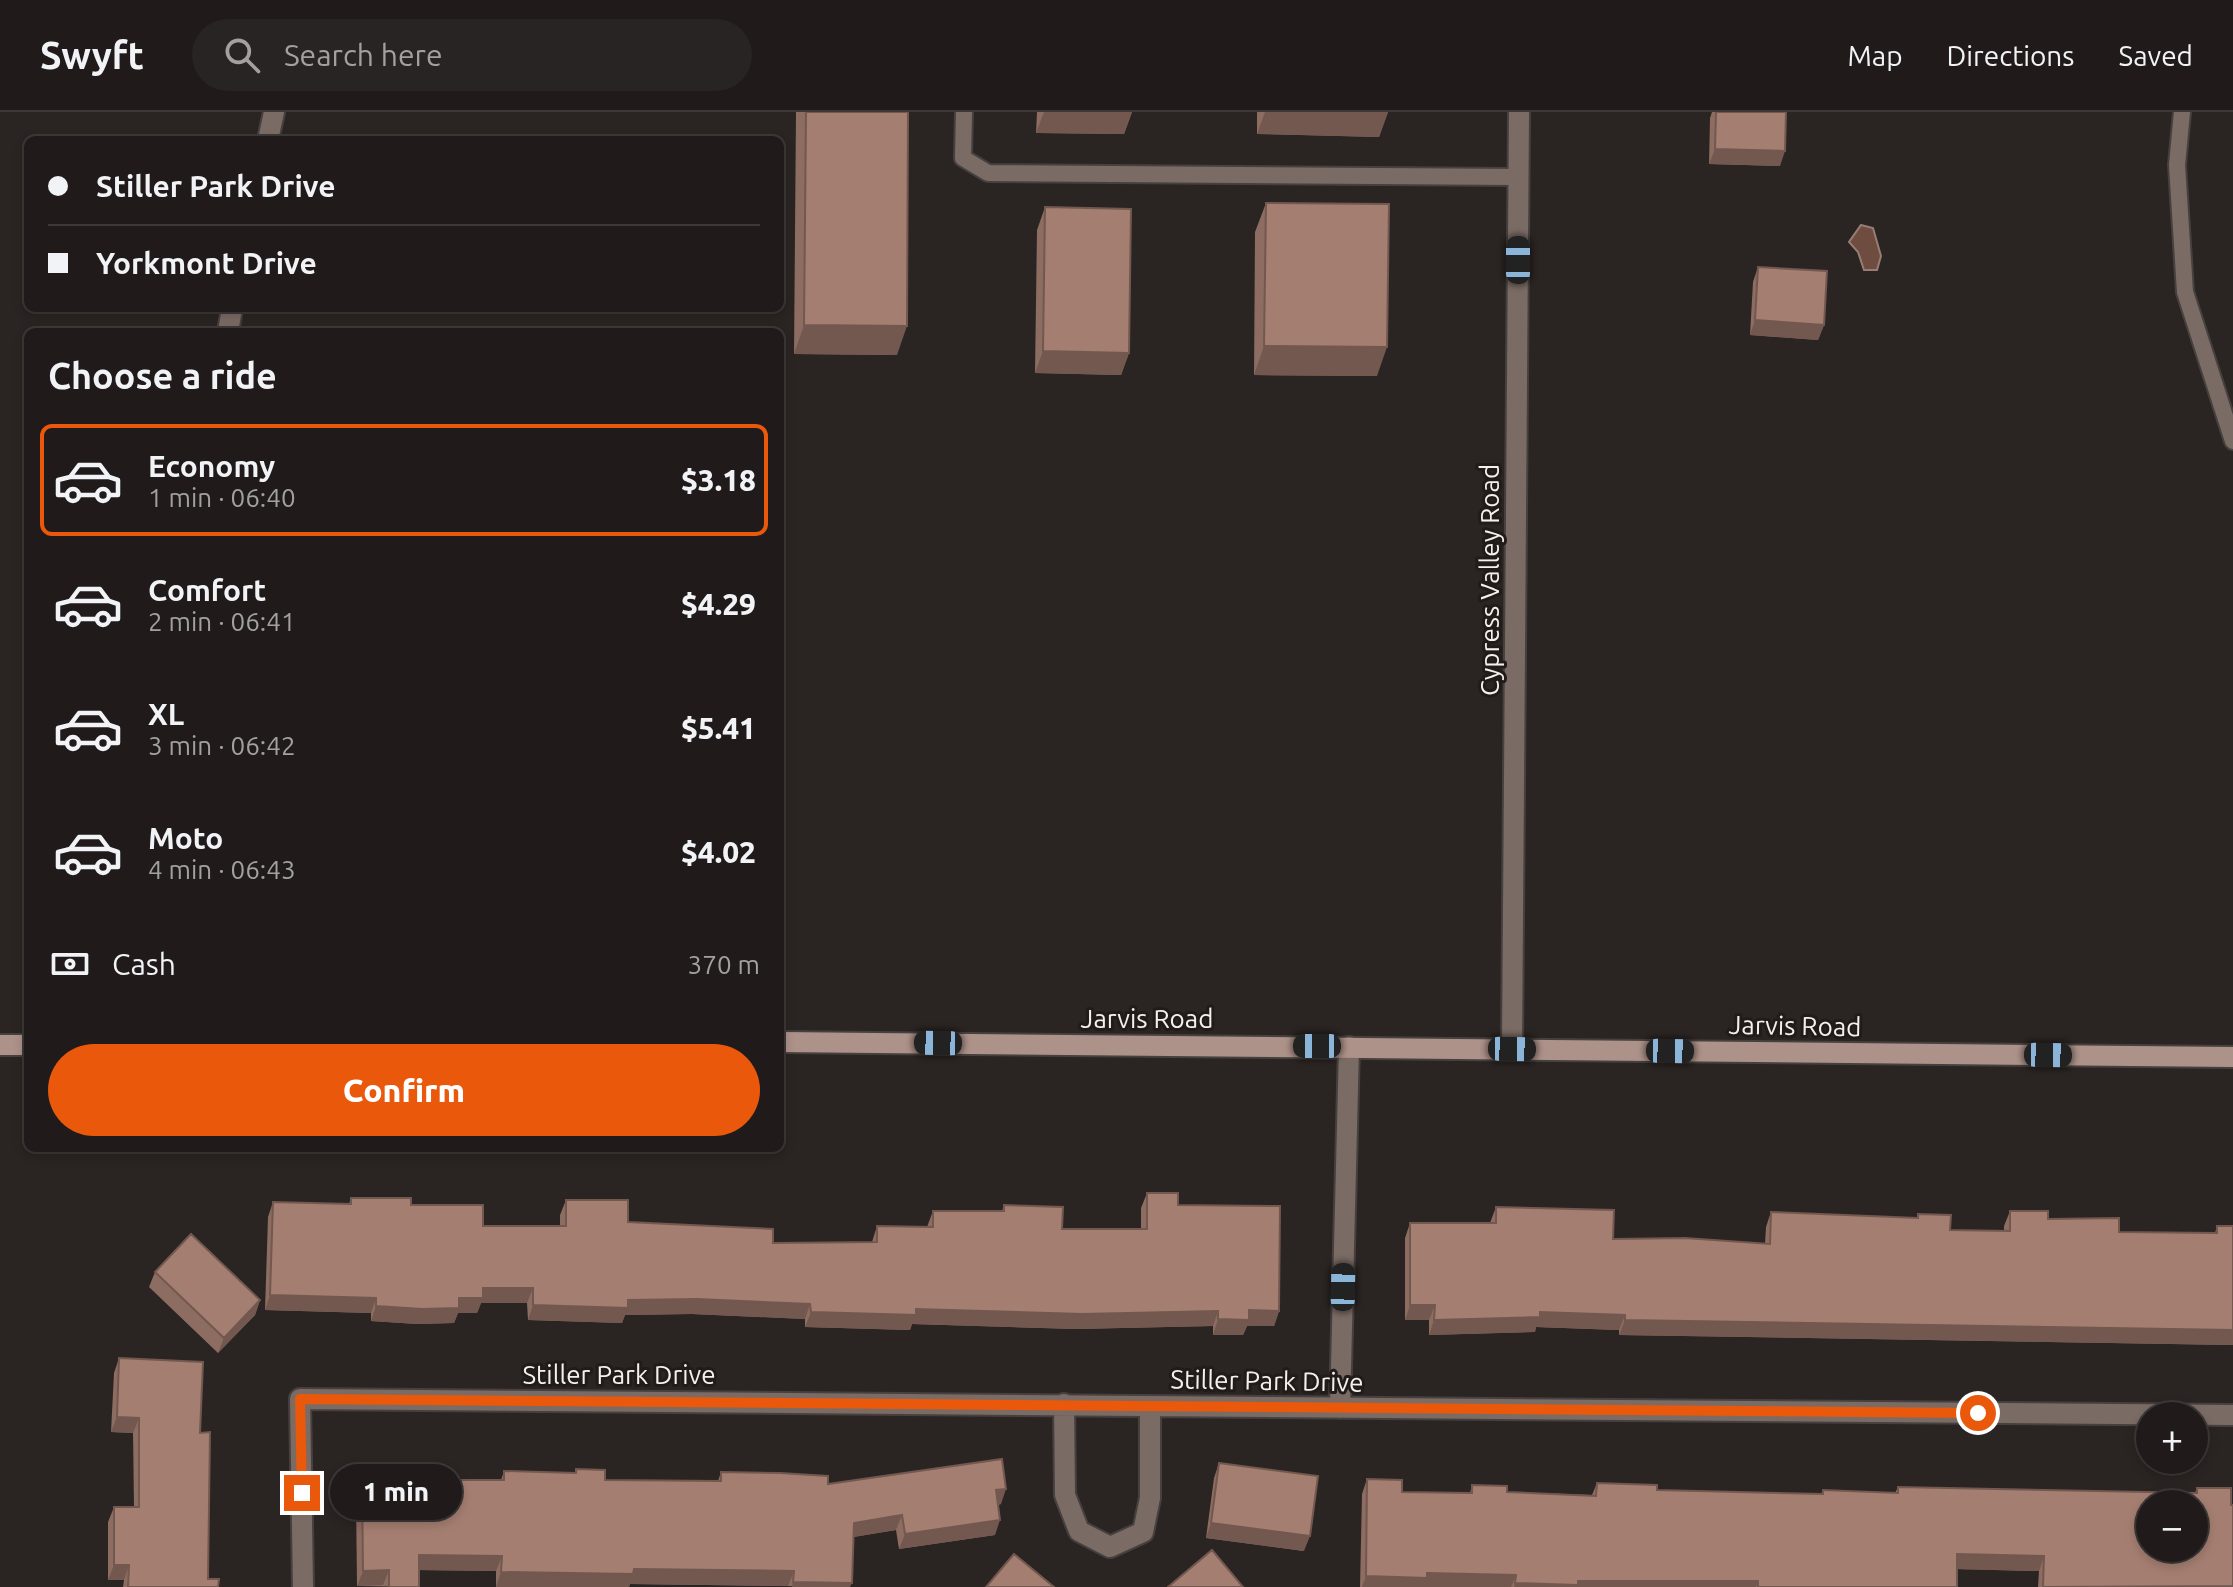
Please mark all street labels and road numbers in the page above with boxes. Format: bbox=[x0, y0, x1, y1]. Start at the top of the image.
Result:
street label: Cypress Valley Road bbox=[1475, 464, 1504, 696]
street label: Jarvis Road bbox=[1081, 1004, 1213, 1033]
street label: Jarvis Road bbox=[1728, 1010, 1862, 1041]
street label: Stiller Park Drive bbox=[522, 1360, 716, 1389]
street label: Stiller Park Drive bbox=[1170, 1364, 1364, 1397]

